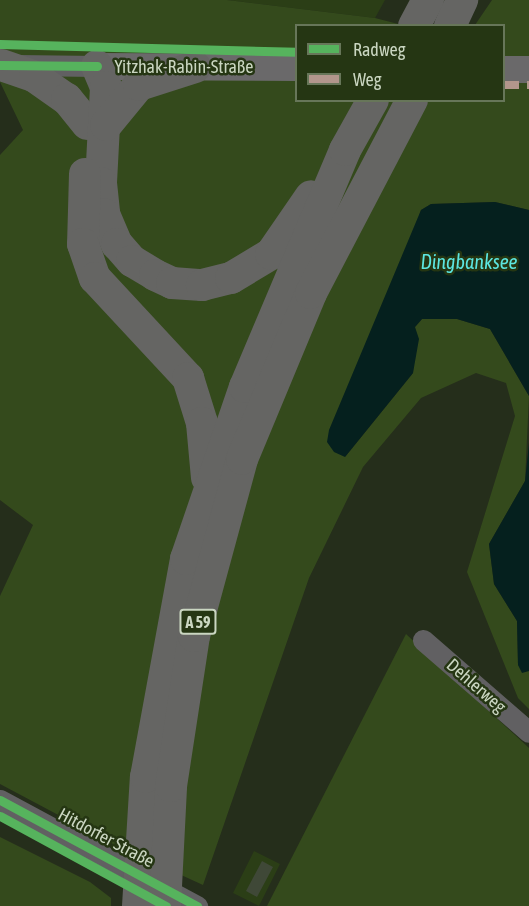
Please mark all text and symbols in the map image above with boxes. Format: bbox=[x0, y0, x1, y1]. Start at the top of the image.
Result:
legend bbox=[295, 24, 505, 102]
text: Radweg bbox=[353, 39, 405, 60]
street label: Yitzhak-Rabin-Straße bbox=[115, 56, 253, 78]
text: Weg bbox=[353, 69, 381, 90]
water label: Dingbanksee bbox=[420, 249, 518, 273]
road number: A 59 bbox=[178, 609, 218, 635]
street label: Dehlerweg bbox=[442, 654, 510, 718]
street label: Hitdorfer Straße bbox=[54, 804, 158, 872]

